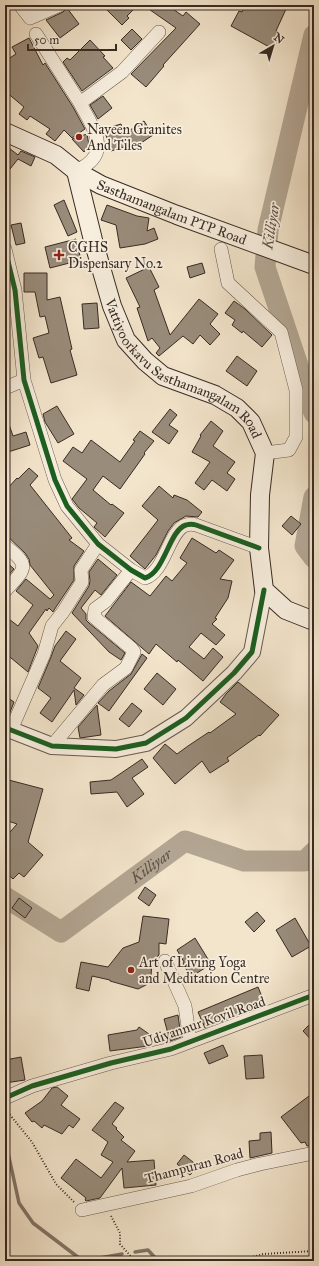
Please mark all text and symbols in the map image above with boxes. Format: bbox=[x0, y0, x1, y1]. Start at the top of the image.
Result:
scale bar bbox=[28, 26, 116, 52]
north arrow bbox=[253, 26, 293, 66]
text: N bbox=[271, 31, 287, 47]
text: 50 m bbox=[34, 33, 59, 47]
place label: Naveen Granites And Tiles bbox=[86, 121, 182, 154]
marker: Naveen Granites And Tiles bbox=[74, 132, 84, 142]
street label: Sasthamangalam PTP Road bbox=[95, 176, 249, 248]
water label: Killiyar bbox=[258, 201, 284, 251]
place label: CGHS Dispensary No.2 bbox=[68, 239, 163, 272]
marker: CGHS Dispensary No.2 bbox=[53, 249, 65, 261]
street label: Vattiyoorkavu Sasthamangalam Road bbox=[101, 296, 266, 441]
water label: Killiyar bbox=[126, 844, 176, 887]
place label: Art of Living Yoga and Meditation Centre bbox=[138, 954, 270, 987]
marker: Art of Living Yoga and Meditation Centre bbox=[126, 965, 136, 975]
street label: Udiyannur Kovil Road bbox=[140, 993, 268, 1051]
street label: Thampuran Road bbox=[143, 1145, 245, 1187]

